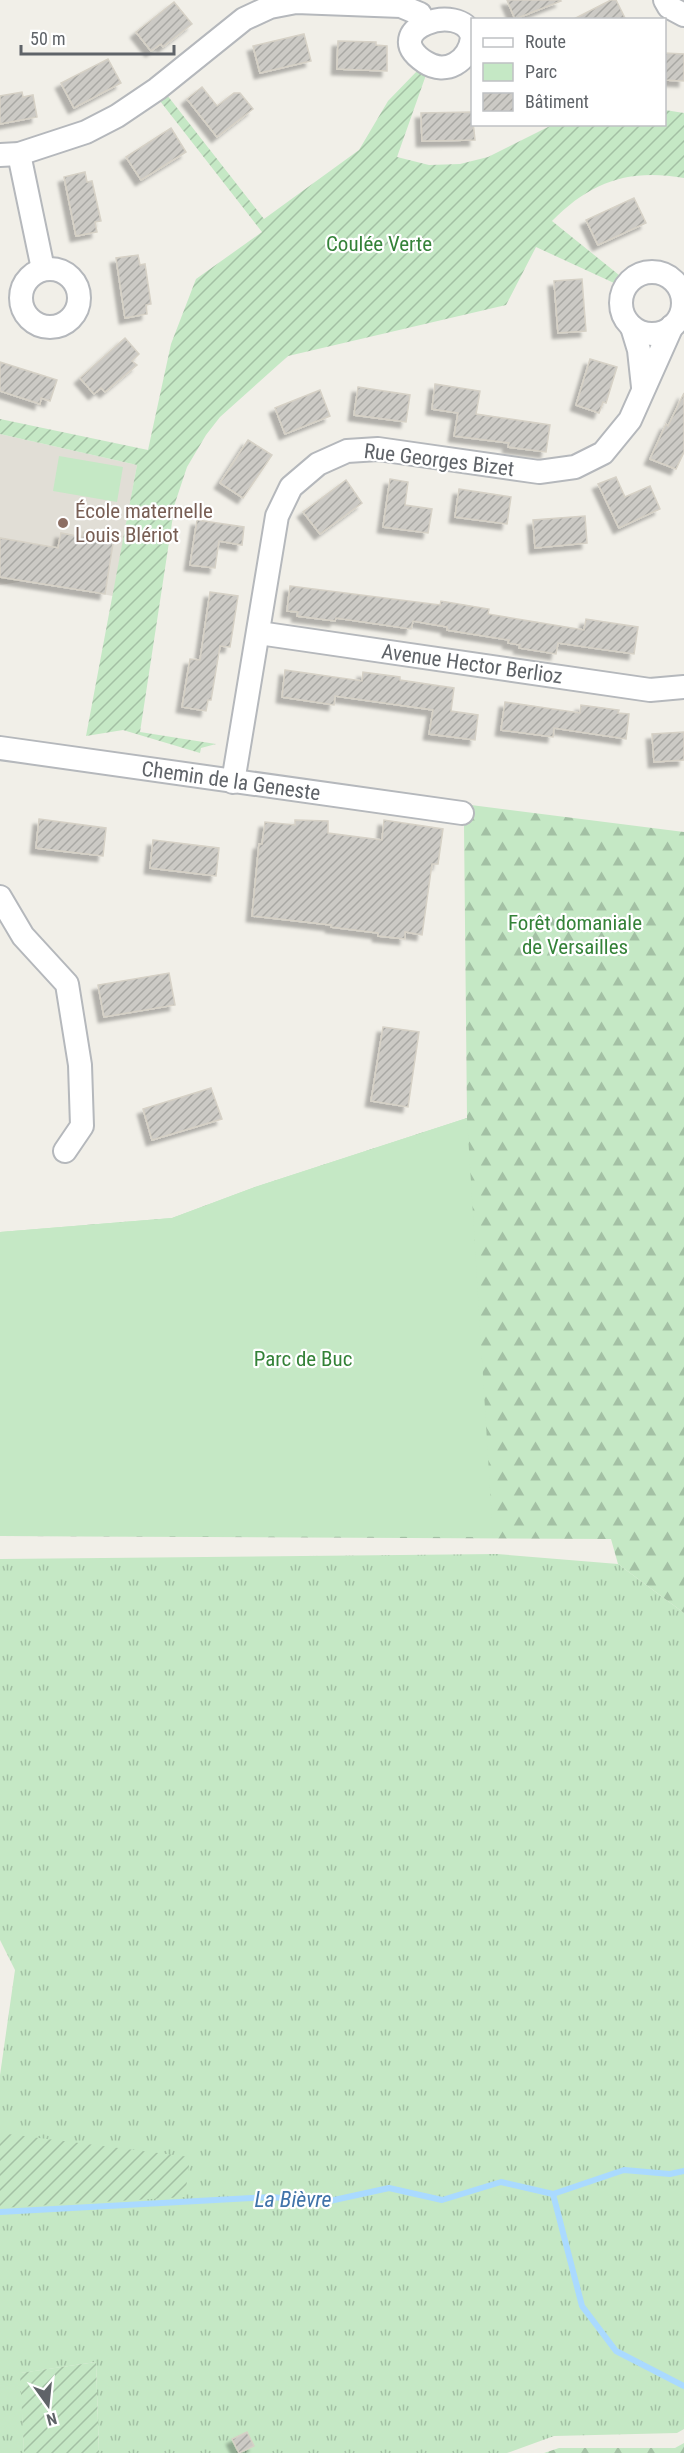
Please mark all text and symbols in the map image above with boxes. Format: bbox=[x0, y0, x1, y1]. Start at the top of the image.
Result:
scale bar bbox=[21, 18, 174, 56]
legend bbox=[471, 18, 666, 126]
text: 50 m bbox=[30, 28, 65, 49]
text: Route bbox=[525, 31, 566, 52]
text: Parc bbox=[525, 61, 557, 82]
text: Bâtiment bbox=[525, 91, 589, 112]
park label: Coulée Verte bbox=[326, 232, 432, 256]
street label: Rue Georges Bizet bbox=[363, 439, 515, 481]
place label: École maternelle Louis Blériot bbox=[75, 499, 213, 547]
marker: École maternelle Louis Blériot bbox=[56, 516, 70, 530]
street label: Avenue Hector Berlioz bbox=[380, 639, 564, 689]
street label: Chemin de la Geneste bbox=[140, 757, 322, 805]
park label: Forêt domaniale de Versailles bbox=[508, 911, 642, 959]
park label: Parc de Buc bbox=[254, 1347, 352, 1371]
water label: La Bièvre bbox=[254, 2187, 332, 2212]
north arrow bbox=[18, 2375, 78, 2435]
text: N bbox=[45, 2409, 59, 2429]

